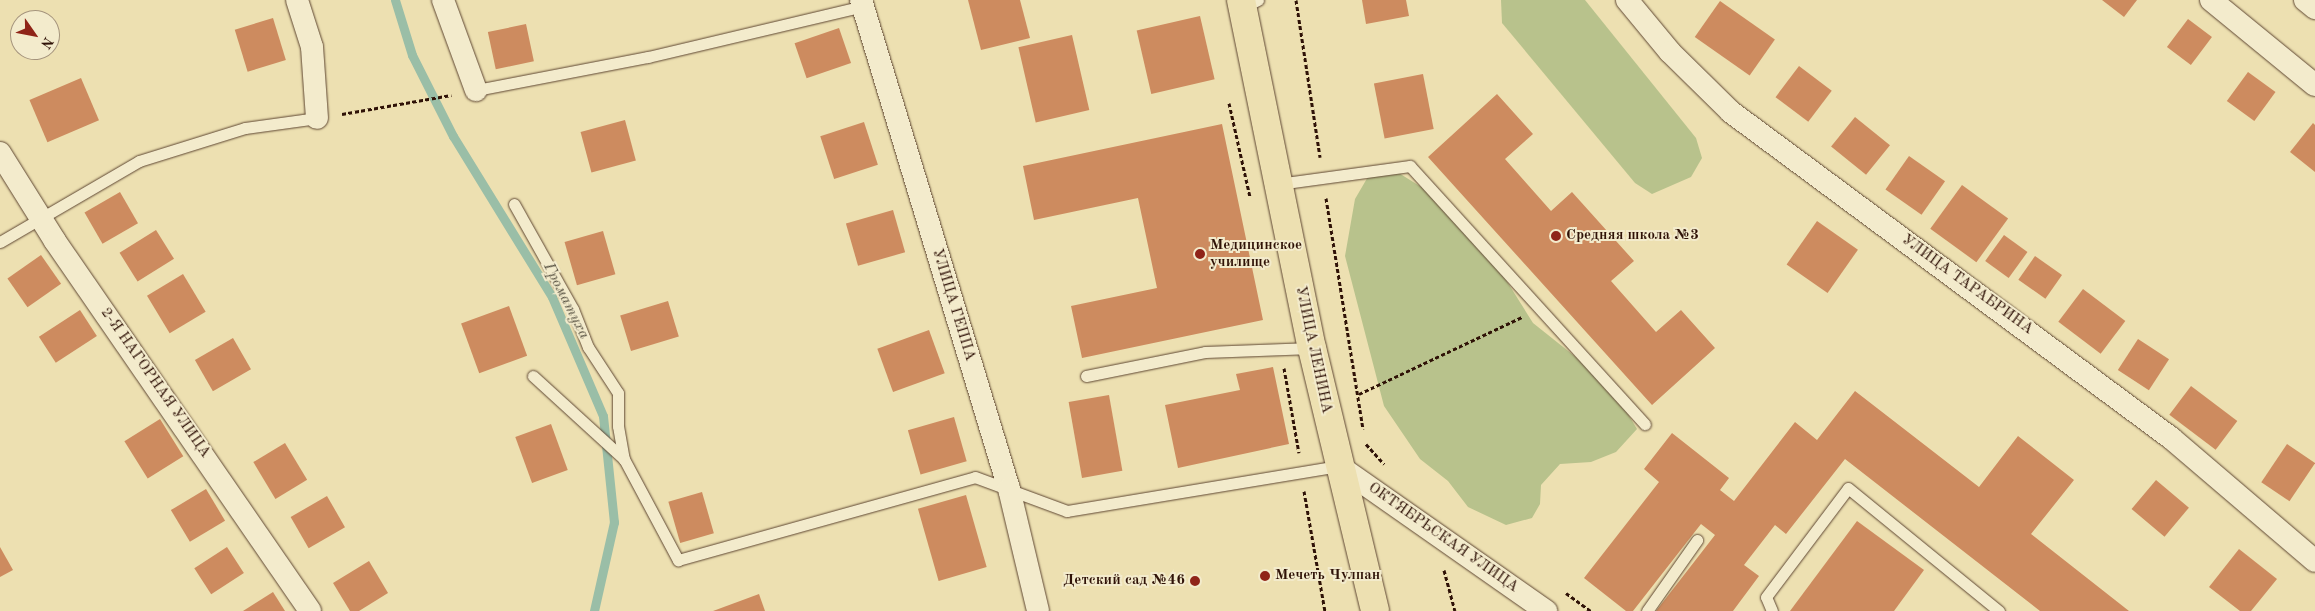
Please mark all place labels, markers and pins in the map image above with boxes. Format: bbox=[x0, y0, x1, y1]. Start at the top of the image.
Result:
place label: Средняя школа №3 bbox=[1566, 227, 1699, 245]
marker: Средняя школа №3 bbox=[1550, 230, 1562, 242]
place label: Медицинское училище bbox=[1210, 236, 1302, 271]
marker: Медицинское училище bbox=[1194, 248, 1206, 260]
place label: Мечеть Чулпан bbox=[1275, 567, 1380, 585]
marker: Мечеть Чулпан bbox=[1259, 570, 1271, 582]
place label: Детский сад №46 bbox=[1063, 572, 1185, 590]
marker: Детский сад №46 bbox=[1189, 575, 1201, 587]

